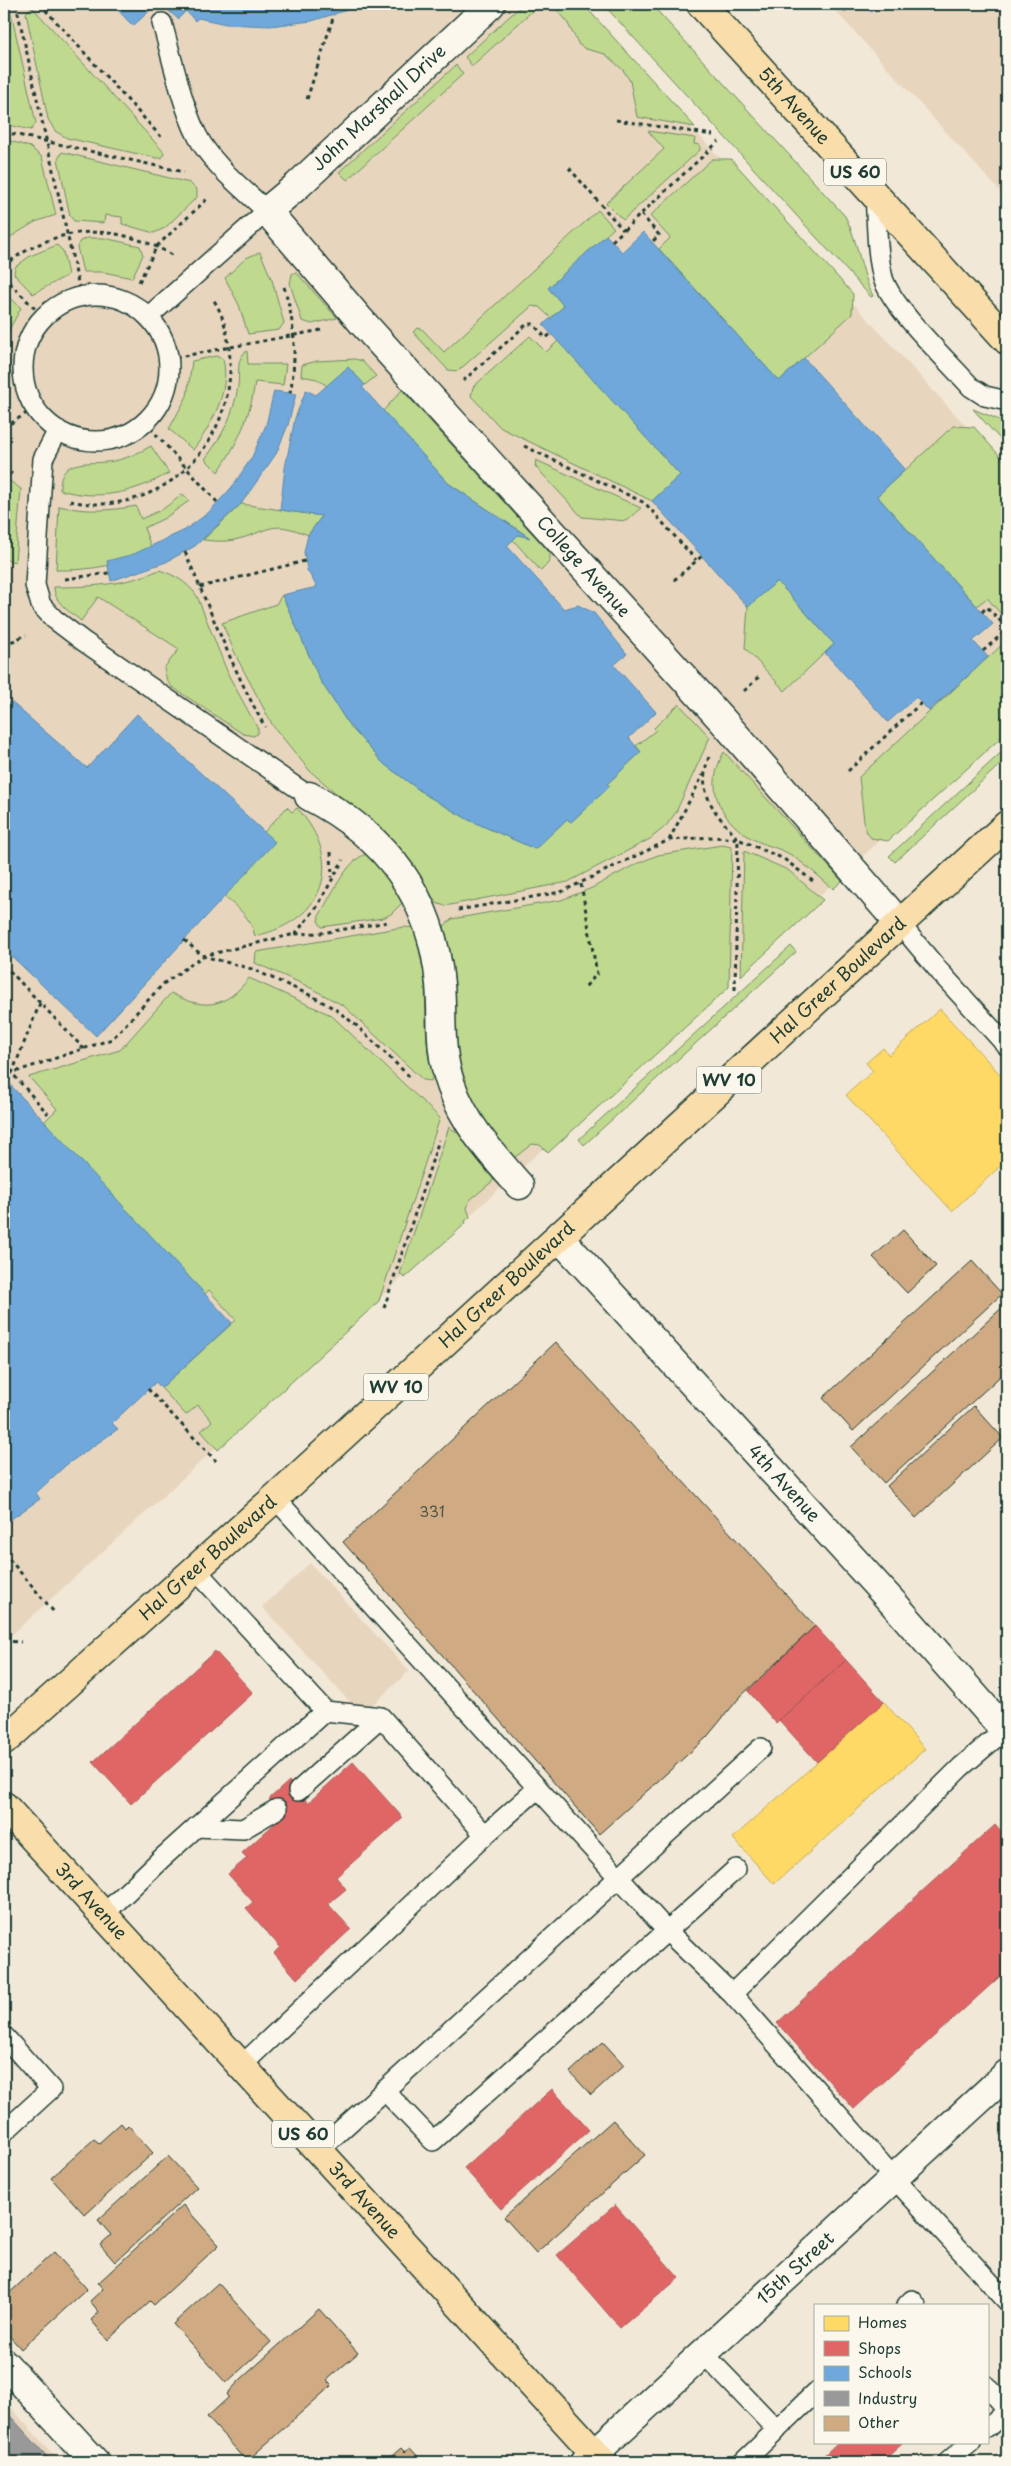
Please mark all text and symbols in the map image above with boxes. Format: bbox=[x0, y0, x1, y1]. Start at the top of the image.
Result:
street label: John Marshall Drive bbox=[305, 37, 451, 177]
street label: 5th Avenue bbox=[753, 60, 838, 150]
road number: US 60 bbox=[824, 158, 886, 186]
street label: College Avenue bbox=[531, 509, 638, 623]
street label: Hal Greer Boulevard bbox=[763, 909, 911, 1049]
road number: WV 10 bbox=[696, 1066, 762, 1094]
street label: Hal Greer Boulevard bbox=[432, 1214, 580, 1353]
road number: WV 10 bbox=[364, 1374, 428, 1400]
street label: 4th Avenue bbox=[742, 1438, 828, 1527]
street label: Hal Greer Boulevard bbox=[132, 1488, 282, 1626]
house number: 331 bbox=[419, 1499, 445, 1522]
street label: 3rd Avenue bbox=[50, 1856, 135, 1945]
road number: US 60 bbox=[272, 2120, 334, 2148]
street label: 3rd Avenue bbox=[323, 2155, 408, 2244]
street label: 15th Street bbox=[750, 2225, 839, 2310]
legend bbox=[814, 2304, 988, 2444]
text: Homes bbox=[858, 2310, 907, 2333]
text: Shops bbox=[858, 2336, 901, 2359]
text: Schools bbox=[858, 2360, 912, 2383]
text: Industry bbox=[858, 2386, 917, 2409]
text: Other bbox=[858, 2410, 899, 2433]

